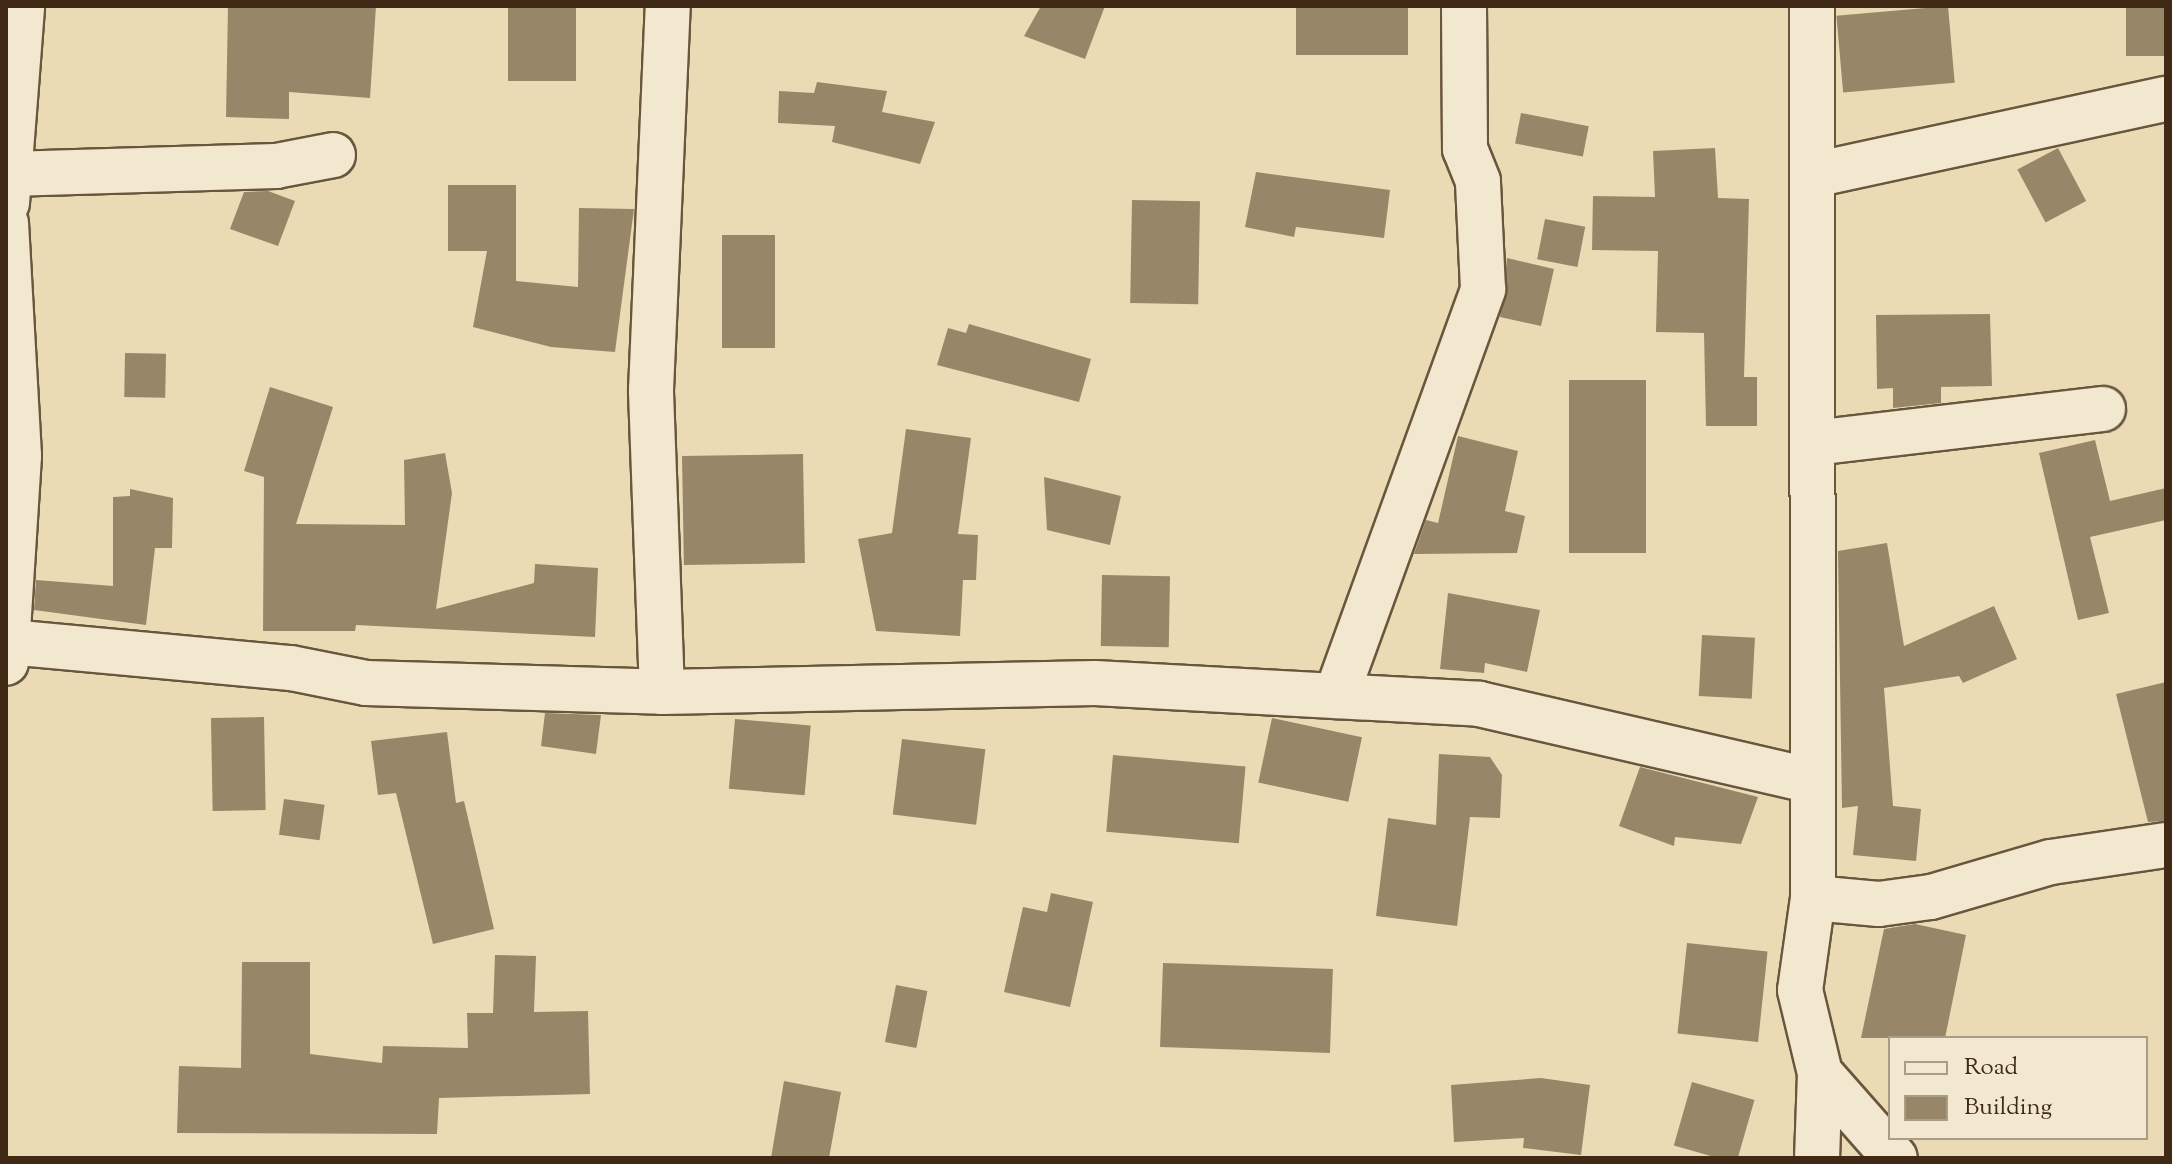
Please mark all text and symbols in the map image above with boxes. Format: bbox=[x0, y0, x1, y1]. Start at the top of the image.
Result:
legend bbox=[1888, 1036, 2148, 1140]
text: Road bbox=[1964, 1051, 2018, 1085]
text: Building bbox=[1964, 1091, 2052, 1125]

